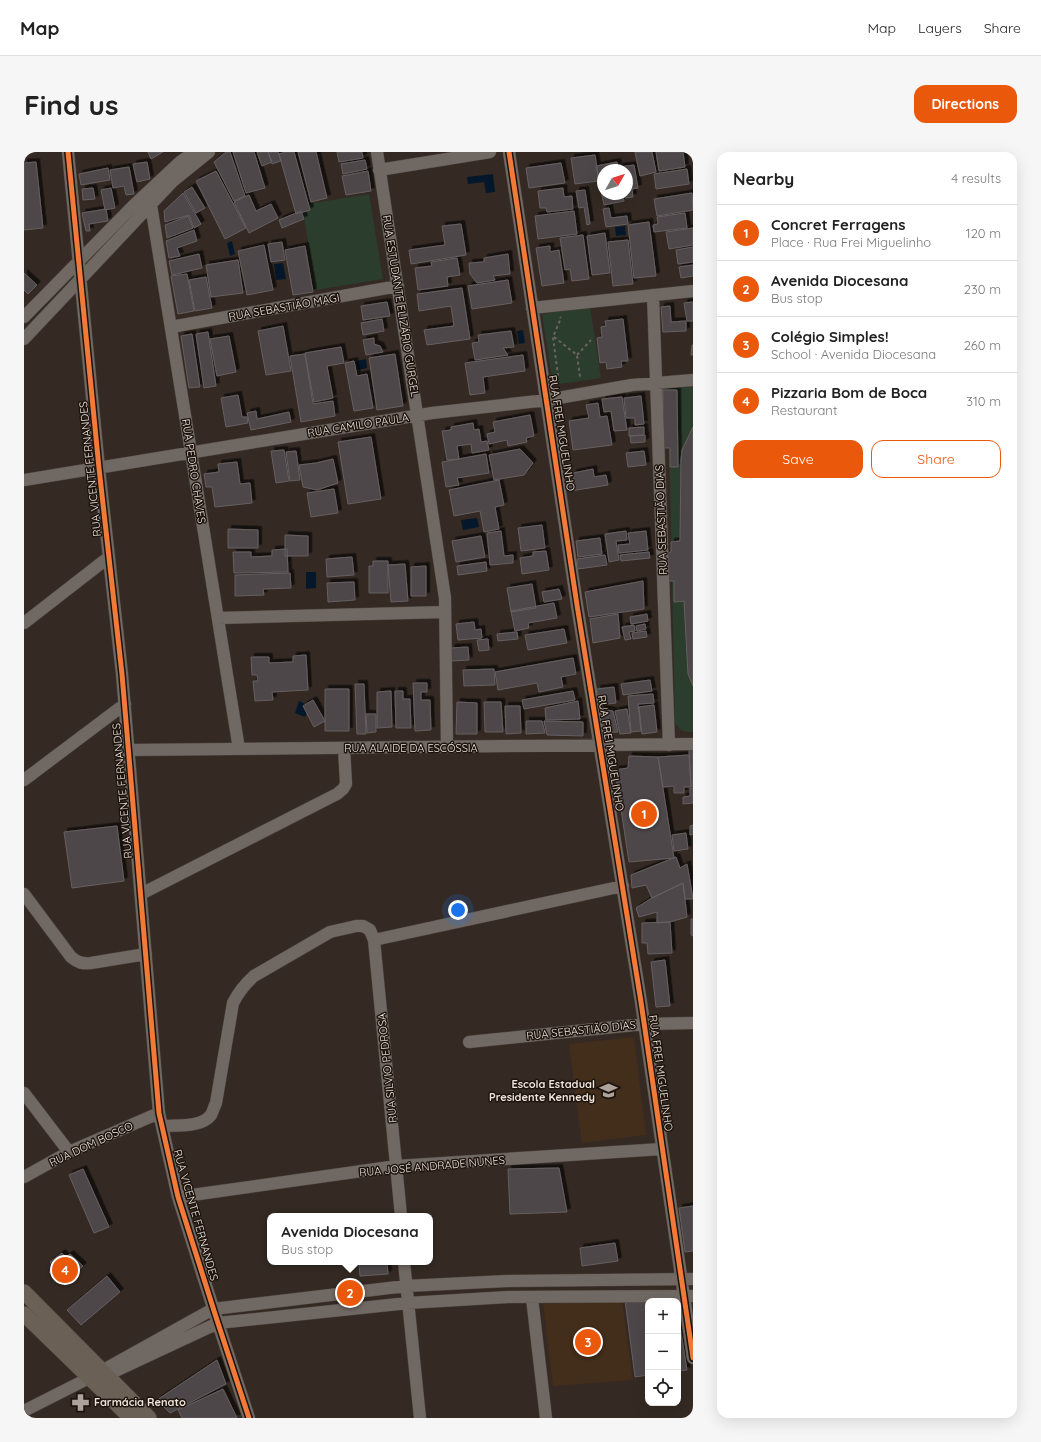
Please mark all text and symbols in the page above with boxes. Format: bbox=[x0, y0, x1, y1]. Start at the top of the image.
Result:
text: Map bbox=[20, 16, 59, 40]
text: Map bbox=[867, 19, 896, 37]
text: Layers bbox=[918, 19, 962, 37]
text: Share bbox=[984, 19, 1021, 37]
button: Directions bbox=[914, 85, 1017, 123]
text: Find us bbox=[24, 87, 118, 122]
north arrow bbox=[597, 164, 633, 200]
text: Nearby bbox=[733, 168, 794, 189]
text: 4 results bbox=[951, 170, 1001, 186]
street label: RUA ESTUDANTE ELIZÁRIO GURGEL bbox=[380, 214, 422, 398]
text: Concret Ferragens bbox=[771, 215, 905, 234]
text: 1 bbox=[743, 225, 749, 241]
text: 120 m bbox=[966, 225, 1001, 241]
text: Place · Rua Frei Miguelinho bbox=[771, 234, 931, 250]
text: Avenida Diocesana bbox=[771, 271, 908, 290]
text: 2 bbox=[742, 281, 750, 297]
text: 230 m bbox=[964, 281, 1001, 297]
street label: RUA SEBASTIÃO MAGI bbox=[227, 290, 341, 324]
text: Bus stop bbox=[771, 290, 823, 306]
text: Colégio Simples! bbox=[771, 327, 889, 346]
text: 3 bbox=[743, 337, 749, 353]
text: 260 m bbox=[964, 337, 1001, 353]
text: School · Avenida Diocesana bbox=[771, 346, 936, 362]
street label: RUA FREI MIGUELINHO bbox=[546, 374, 578, 492]
text: Pizzaria Bom de Boca bbox=[771, 383, 927, 402]
text: 4 bbox=[742, 393, 750, 409]
text: 310 m bbox=[966, 393, 1001, 409]
street label: RUA VICENTE FERNANDES bbox=[76, 401, 104, 537]
text: Restaurant bbox=[771, 402, 837, 418]
street label: RUA CAMILO PAULA bbox=[306, 410, 410, 440]
street label: RUA PEDRO CHAVES bbox=[179, 418, 209, 524]
button: Save bbox=[733, 440, 863, 478]
button: Share bbox=[871, 440, 1001, 478]
street label: RUA SEBASTIÃO DIAS bbox=[652, 465, 670, 575]
street label: RUA FREI MIGUELINHO bbox=[595, 694, 627, 812]
street label: RUA VICENTE FERNANDES bbox=[109, 723, 135, 859]
street label: RUA ALAIDE DA ESCÓSSIA bbox=[344, 741, 478, 755]
pin: 1 bbox=[631, 799, 657, 829]
your location bbox=[448, 900, 468, 920]
street label: RUA SILVIO PEDROSA bbox=[374, 1012, 400, 1124]
street label: RUA FREI MIGUELINHO bbox=[646, 1014, 676, 1132]
street label: RUA SEBASTIÃO DIAS bbox=[526, 1017, 636, 1043]
place label: Escola Estadual Presidente Kennedy bbox=[489, 1077, 595, 1104]
school or university icon: Escola Estadual Presidente Kennedy bbox=[598, 1080, 618, 1100]
street label: RUA DOM BOSCO bbox=[47, 1118, 135, 1170]
street label: RUA VICENTE FERNANDES bbox=[171, 1148, 221, 1282]
street label: RUA JOSÉ ANDRADE NUNES bbox=[359, 1153, 505, 1179]
popup bbox=[267, 1213, 433, 1265]
text: Avenida Diocesana bbox=[281, 1222, 419, 1241]
text: Bus stop bbox=[281, 1241, 333, 1257]
pin: 4 bbox=[52, 1255, 78, 1285]
pin: 2 bbox=[337, 1278, 363, 1308]
map controls bbox=[645, 1298, 681, 1406]
button: + bbox=[645, 1298, 681, 1334]
pin: 3 bbox=[575, 1327, 601, 1357]
button: − bbox=[645, 1334, 681, 1370]
button: locate bbox=[645, 1370, 681, 1406]
pharmacy icon: Farmácia Renato bbox=[71, 1392, 91, 1412]
place label: Farmácia Renato bbox=[94, 1395, 186, 1409]

